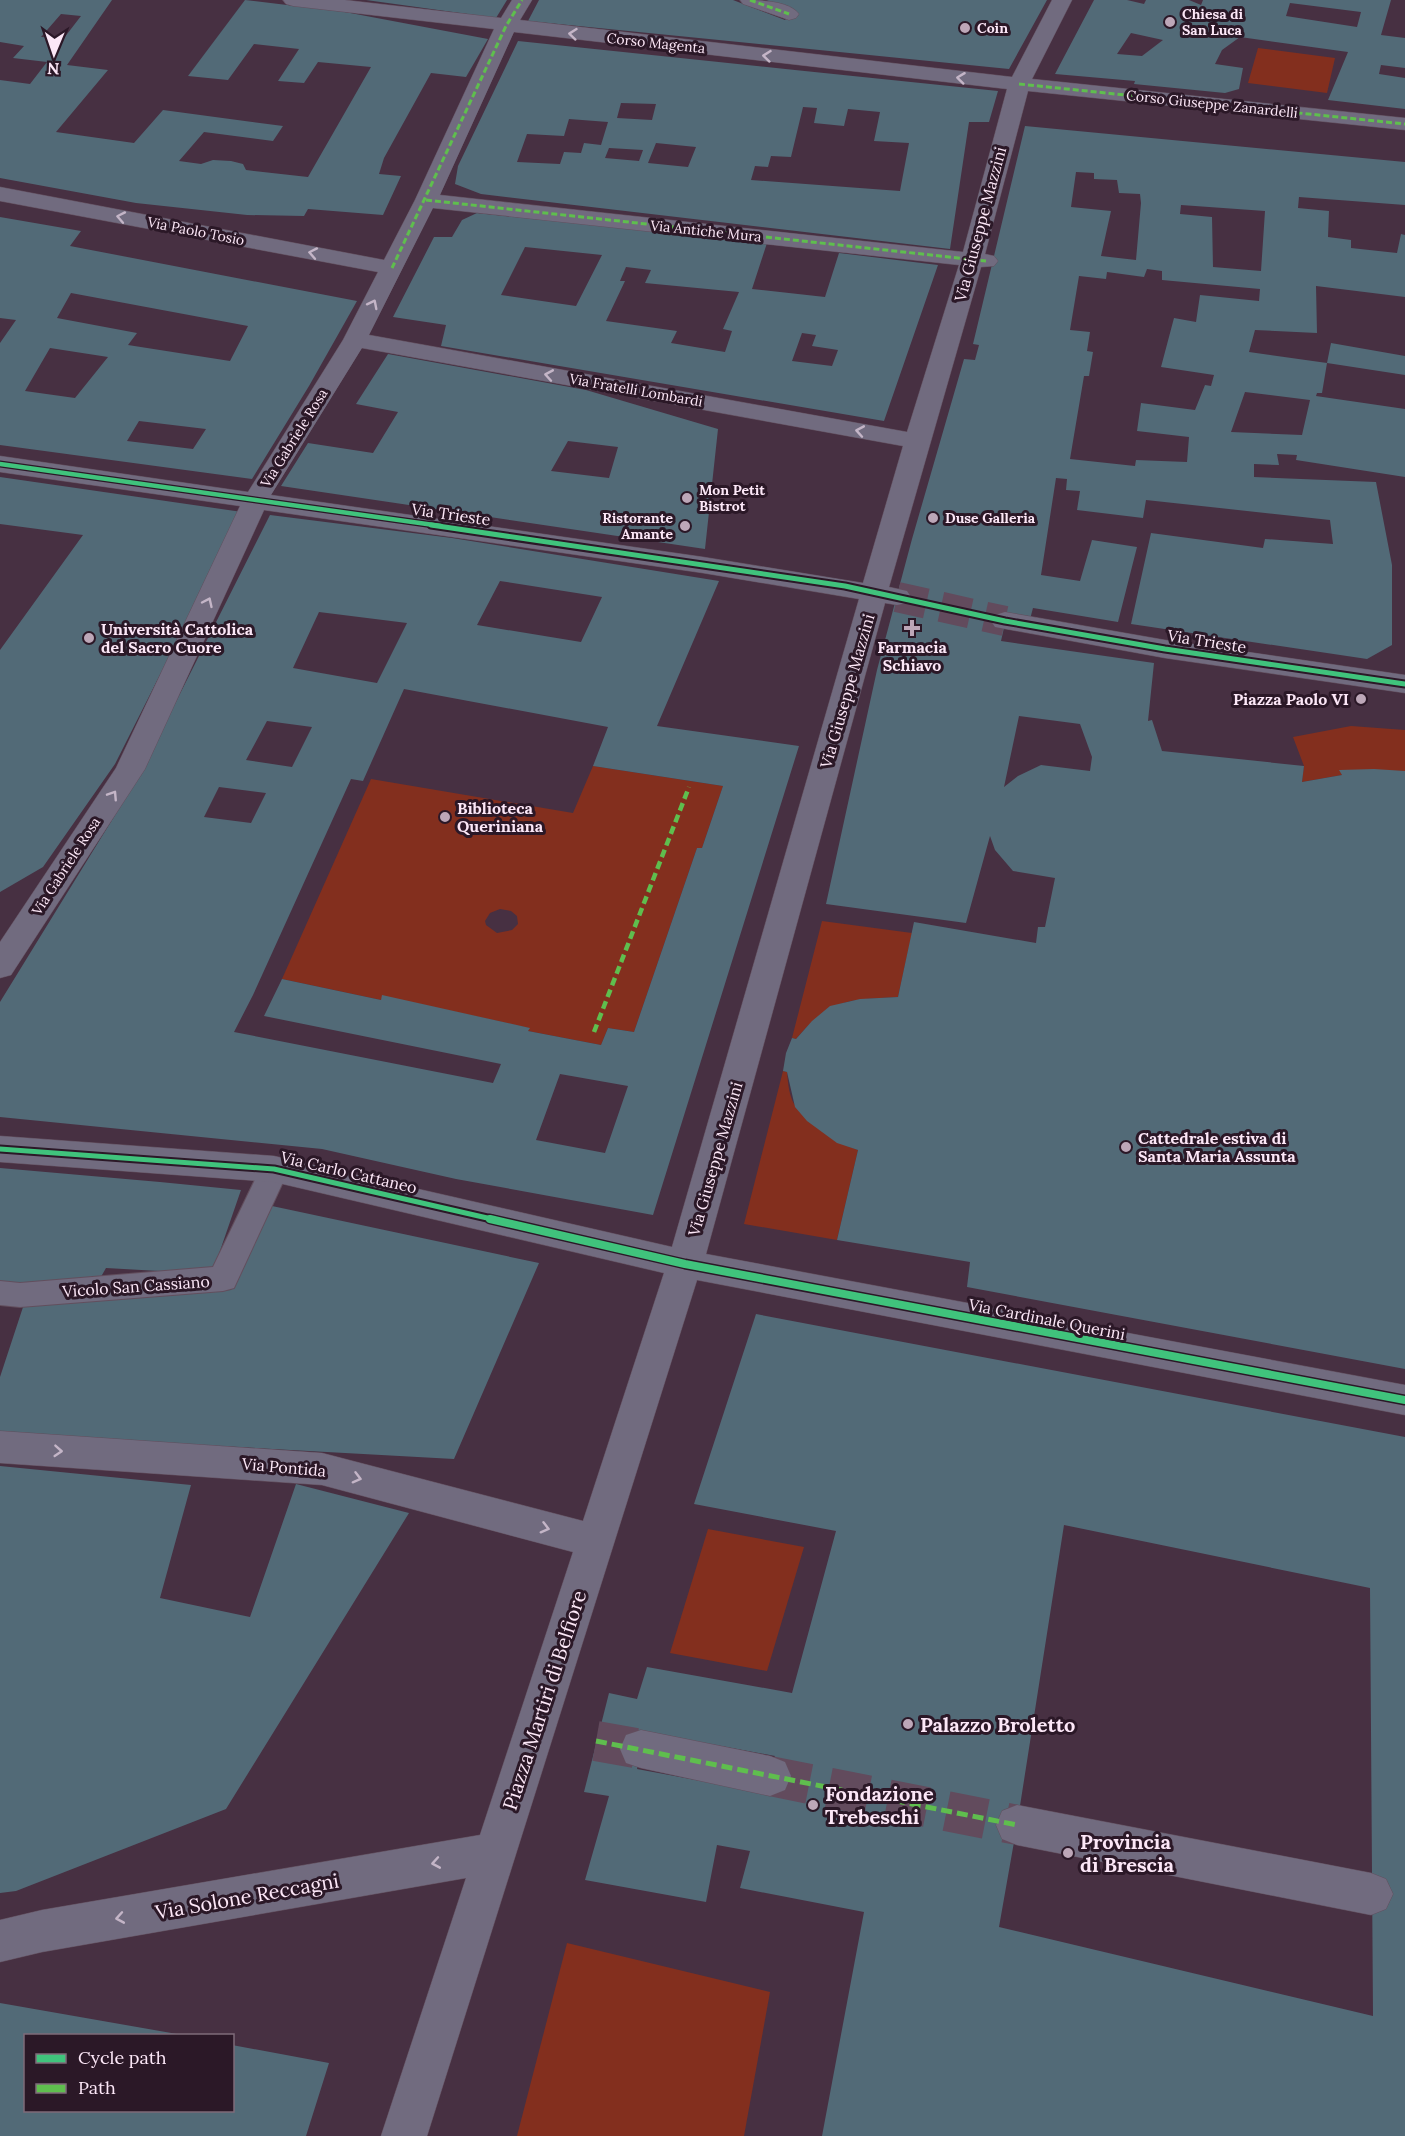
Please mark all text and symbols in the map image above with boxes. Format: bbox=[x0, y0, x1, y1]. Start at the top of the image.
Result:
place label: Chiesa di San Luca bbox=[1182, 5, 1244, 39]
marker: Chiesa di San Luca bbox=[1163, 15, 1177, 29]
place label: Coin bbox=[977, 19, 1008, 37]
marker: Coin bbox=[958, 21, 972, 35]
north arrow bbox=[24, 24, 84, 84]
one-way arrow bbox=[569, 28, 578, 41]
street label: Corso Magenta bbox=[606, 29, 706, 57]
one-way arrow bbox=[762, 50, 772, 63]
text: N bbox=[47, 59, 60, 79]
one-way arrow bbox=[956, 72, 965, 85]
street label: Corso Giuseppe Zanardelli bbox=[1125, 86, 1299, 122]
street label: Via Giuseppe Mazzini bbox=[949, 144, 1010, 305]
one-way arrow bbox=[117, 211, 127, 224]
street label: Via Paolo Tosio bbox=[145, 213, 246, 249]
street label: Via Antiche Mura bbox=[648, 216, 763, 246]
one-way arrow bbox=[308, 247, 318, 260]
one-way arrow bbox=[366, 299, 378, 310]
one-way arrow bbox=[545, 369, 554, 381]
street label: Via Fratelli Lombardi bbox=[567, 369, 704, 411]
street label: Via Gabriele Rosa bbox=[256, 385, 332, 492]
one-way arrow bbox=[855, 425, 865, 438]
place label: Mon Petit Bistrot bbox=[699, 481, 765, 515]
marker: Mon Petit Bistrot bbox=[680, 491, 694, 505]
street label: Via Trieste bbox=[409, 498, 492, 529]
place label: Ristorante Amante bbox=[602, 509, 673, 543]
place label: Duse Galleria bbox=[945, 509, 1036, 527]
marker: Duse Galleria bbox=[926, 511, 940, 525]
marker: Ristorante Amante bbox=[678, 519, 692, 533]
one-way arrow bbox=[201, 597, 213, 608]
street label: Via Giuseppe Mazzini bbox=[815, 612, 879, 771]
place label: Università Cattolica del Sacro Cuore bbox=[101, 619, 254, 657]
marker: Farmacia Schiavo bbox=[905, 621, 919, 635]
street label: Via Trieste bbox=[1165, 625, 1248, 657]
marker: Università Cattolica del Sacro Cuore bbox=[82, 631, 96, 645]
place label: Farmacia Schiavo bbox=[877, 637, 947, 675]
place label: Piazza Paolo VI bbox=[1233, 689, 1349, 709]
marker: Piazza Paolo VI bbox=[1354, 692, 1368, 706]
one-way arrow bbox=[105, 791, 117, 801]
place label: Biblioteca Queriniana bbox=[457, 798, 544, 836]
marker: Biblioteca Queriniana bbox=[438, 810, 452, 824]
street label: Via Gabriele Rosa bbox=[27, 814, 104, 919]
street label: Via Giuseppe Mazzini bbox=[683, 1080, 747, 1239]
place label: Cattedrale estiva di Santa Maria Assunta bbox=[1138, 1128, 1296, 1166]
marker: Cattedrale estiva di Santa Maria Assunta bbox=[1119, 1140, 1133, 1154]
street label: Via Carlo Cattaneo bbox=[278, 1146, 419, 1197]
street label: Vicolo San Cassiano bbox=[61, 1271, 210, 1301]
street label: Via Cardinale Querini bbox=[966, 1294, 1127, 1344]
one-way arrow bbox=[54, 1445, 63, 1458]
street label: Via Pontida bbox=[240, 1453, 327, 1481]
one-way arrow bbox=[351, 1471, 361, 1483]
one-way arrow bbox=[540, 1520, 550, 1533]
street label: Piazza Martiri di Belfiore bbox=[497, 1587, 591, 1813]
place label: Palazzo Broletto bbox=[920, 1712, 1075, 1737]
marker: Palazzo Broletto bbox=[901, 1717, 915, 1731]
place label: Fondazione Trebeschi bbox=[825, 1781, 934, 1829]
marker: Fondazione Trebeschi bbox=[806, 1798, 820, 1812]
place label: Provincia di Brescia bbox=[1080, 1829, 1175, 1877]
marker: Provincia di Brescia bbox=[1061, 1846, 1075, 1860]
one-way arrow bbox=[432, 1856, 442, 1869]
street label: Via Solone Reccagni bbox=[152, 1868, 341, 1925]
one-way arrow bbox=[115, 1911, 125, 1924]
legend bbox=[24, 2034, 234, 2112]
text: Cycle path bbox=[78, 2046, 167, 2069]
text: Path bbox=[78, 2076, 116, 2099]

